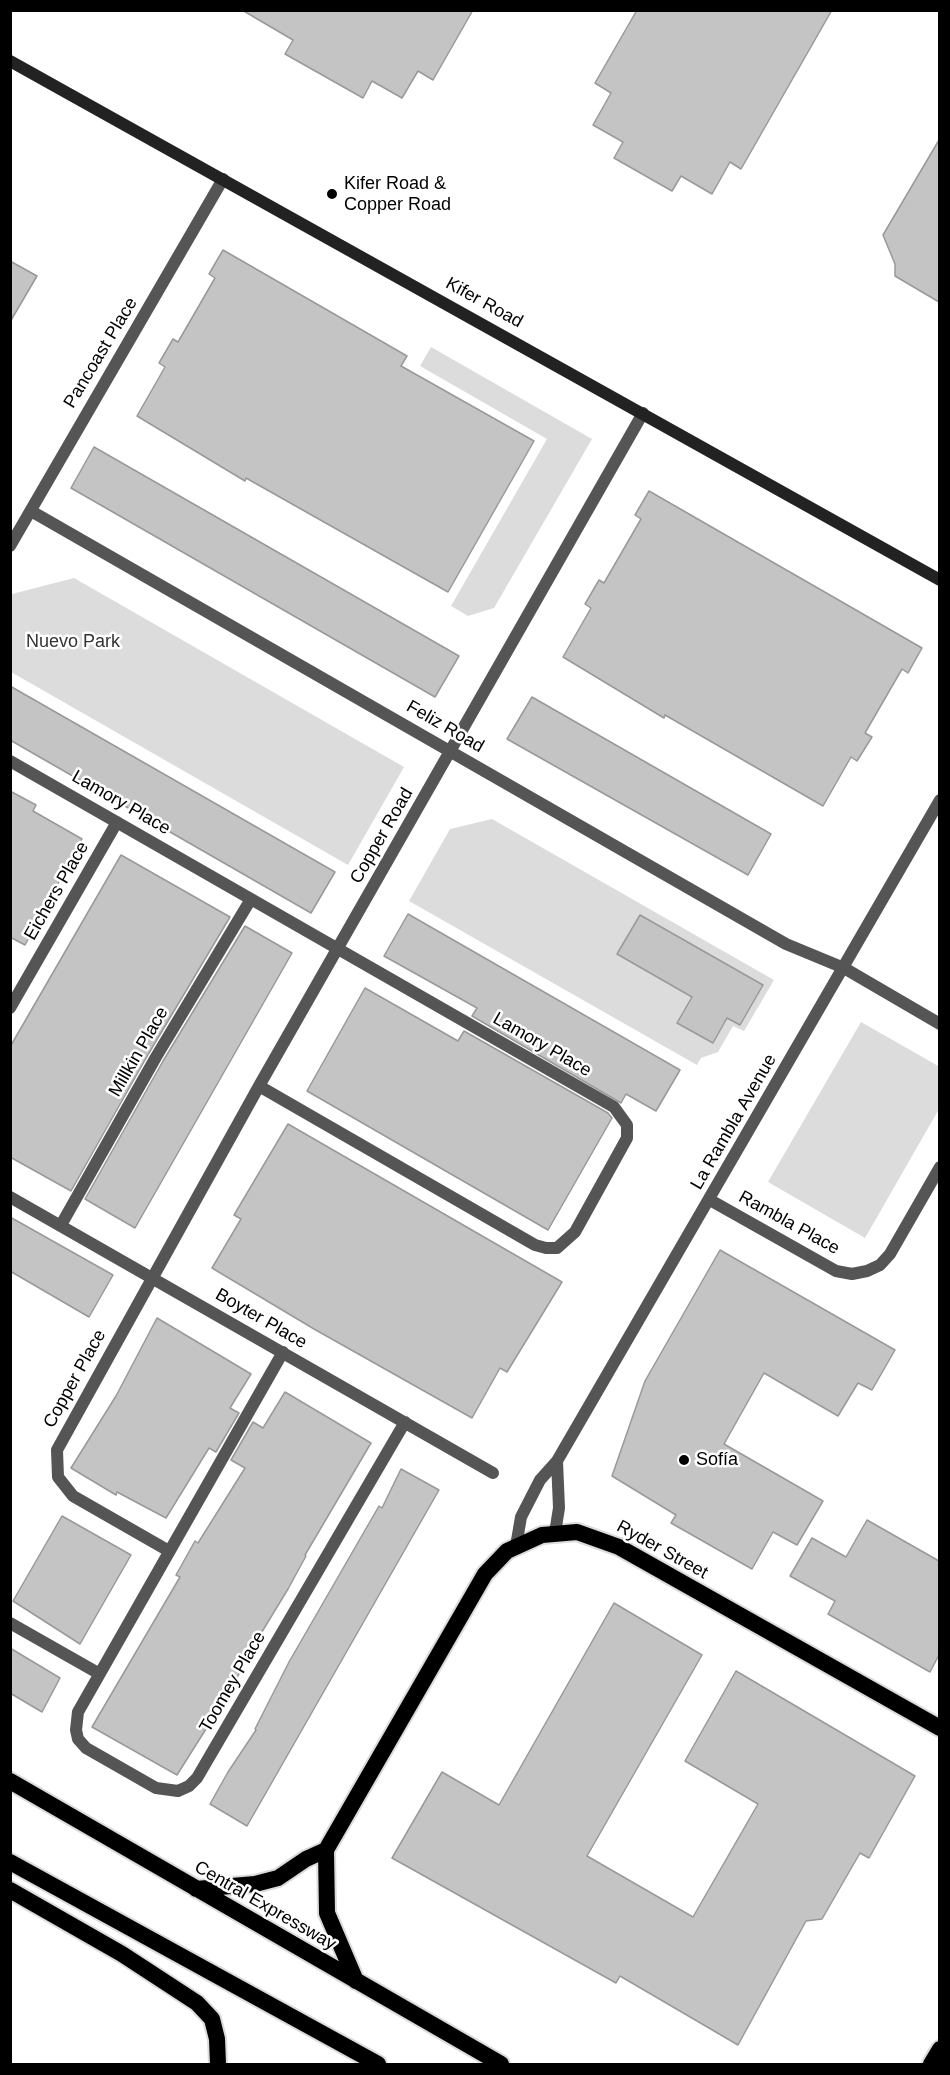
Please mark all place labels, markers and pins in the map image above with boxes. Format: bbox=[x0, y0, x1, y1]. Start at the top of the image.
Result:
place label: Kifer Road & Copper Road bbox=[344, 173, 451, 216]
marker: Kifer Road & Copper Road bbox=[325, 187, 339, 201]
place label: Sofía bbox=[696, 1449, 738, 1471]
marker: Sofía bbox=[677, 1453, 691, 1467]

